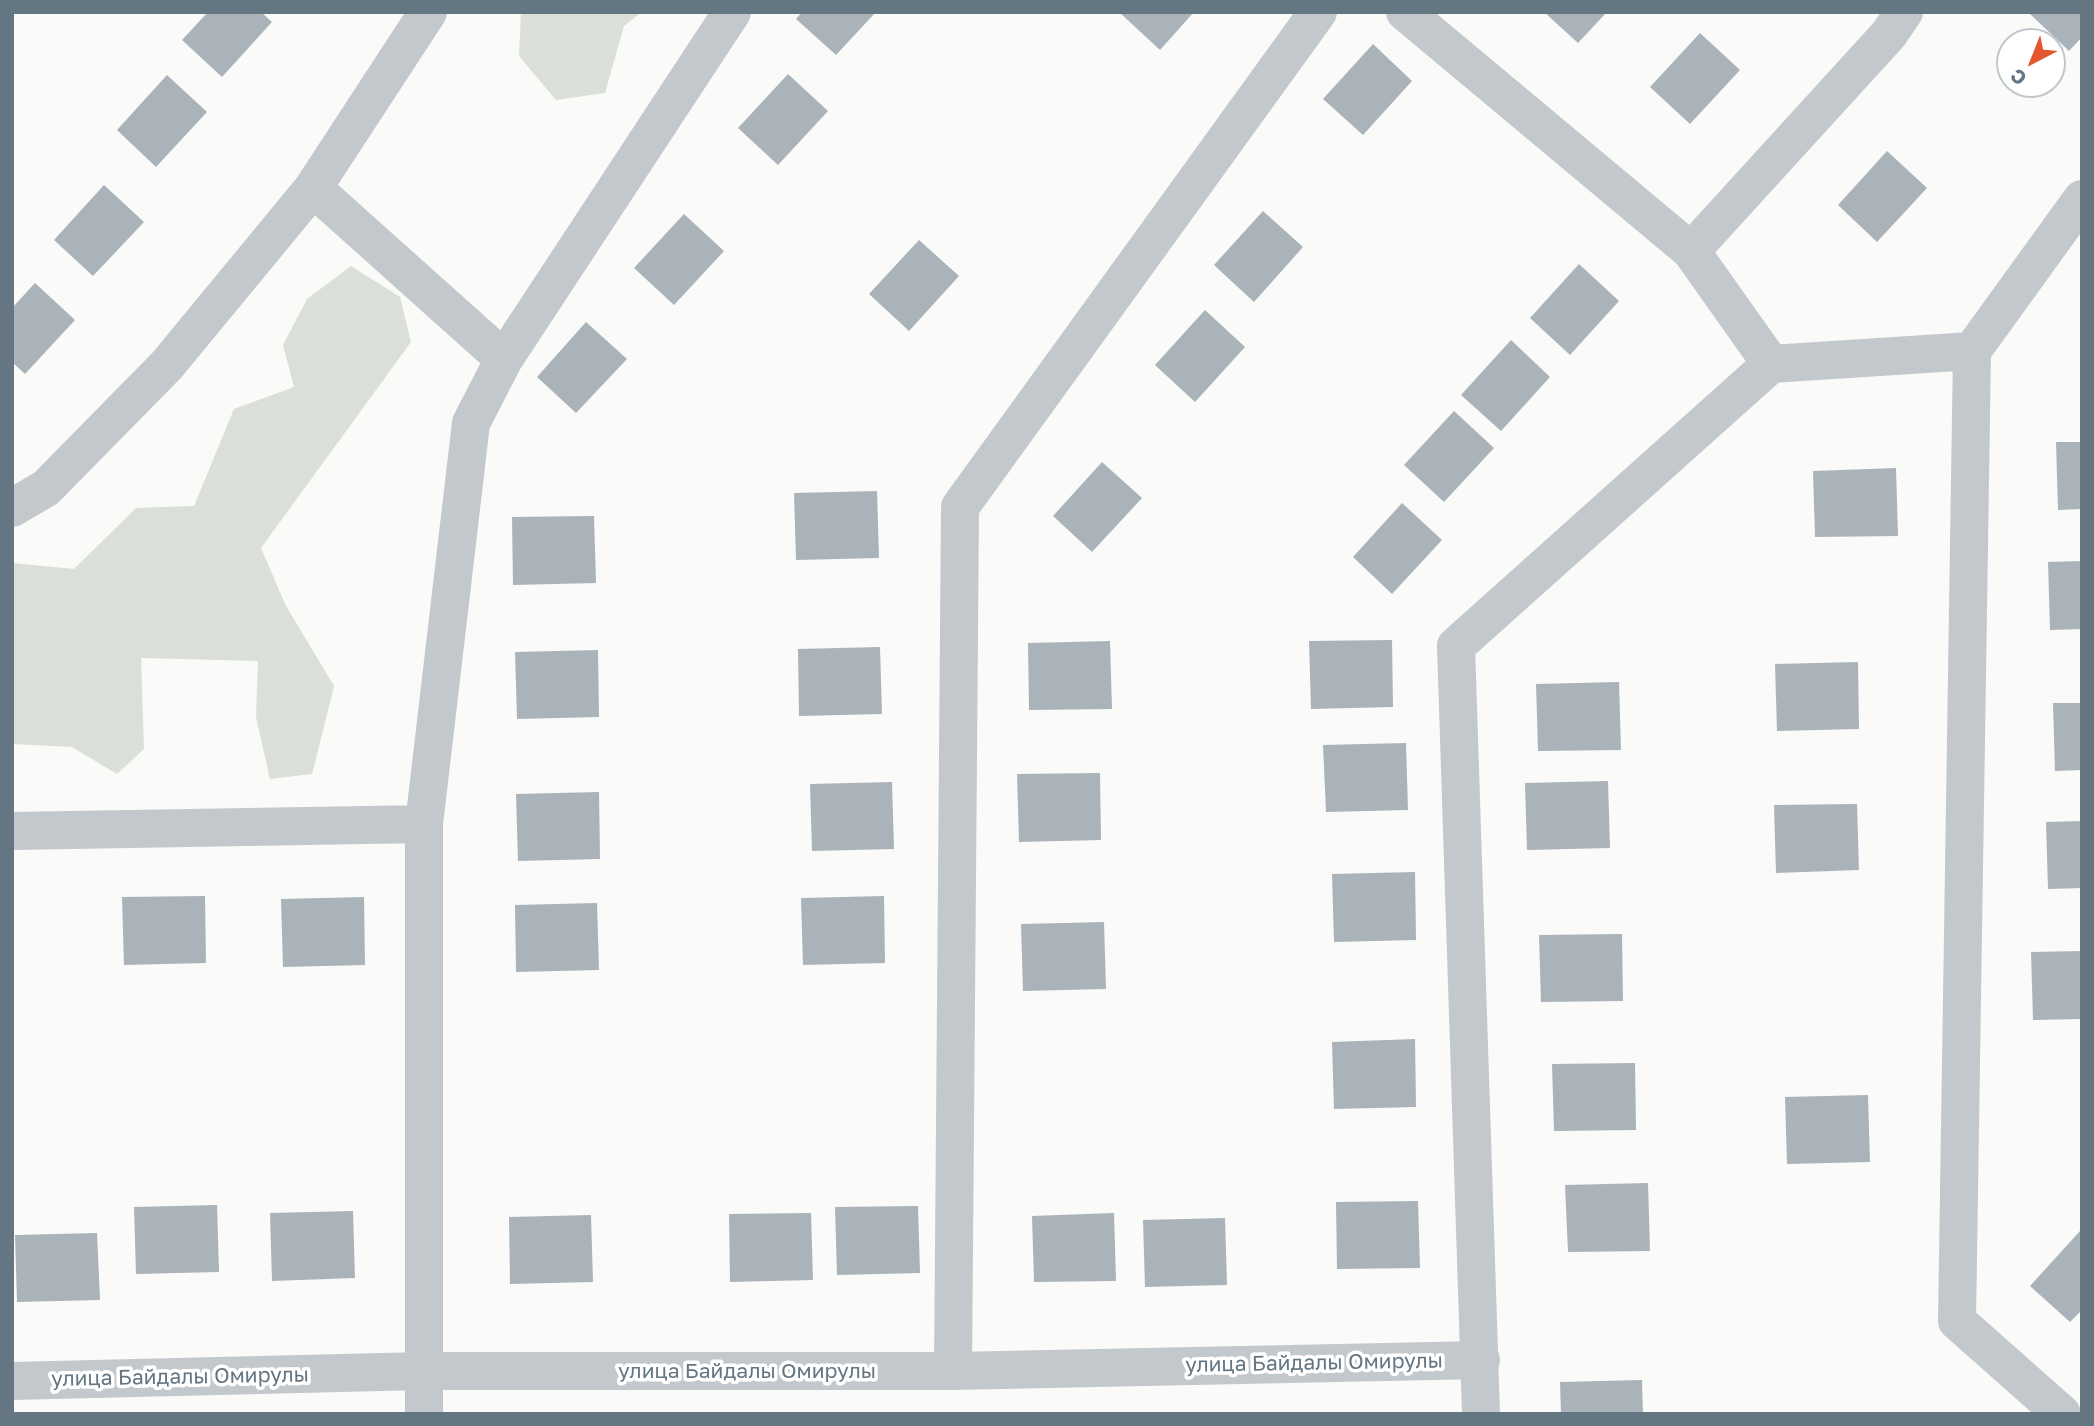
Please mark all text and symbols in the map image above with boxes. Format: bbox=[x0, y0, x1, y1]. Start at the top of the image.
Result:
north arrow bbox=[1996, 28, 2066, 98]
text: С bbox=[2005, 64, 2031, 91]
street label: улица Байдалы Омирулы bbox=[1185, 1348, 1443, 1378]
street label: улица Байдалы Омирулы bbox=[618, 1358, 876, 1384]
street label: улица Байдалы Омирулы bbox=[51, 1362, 309, 1392]

